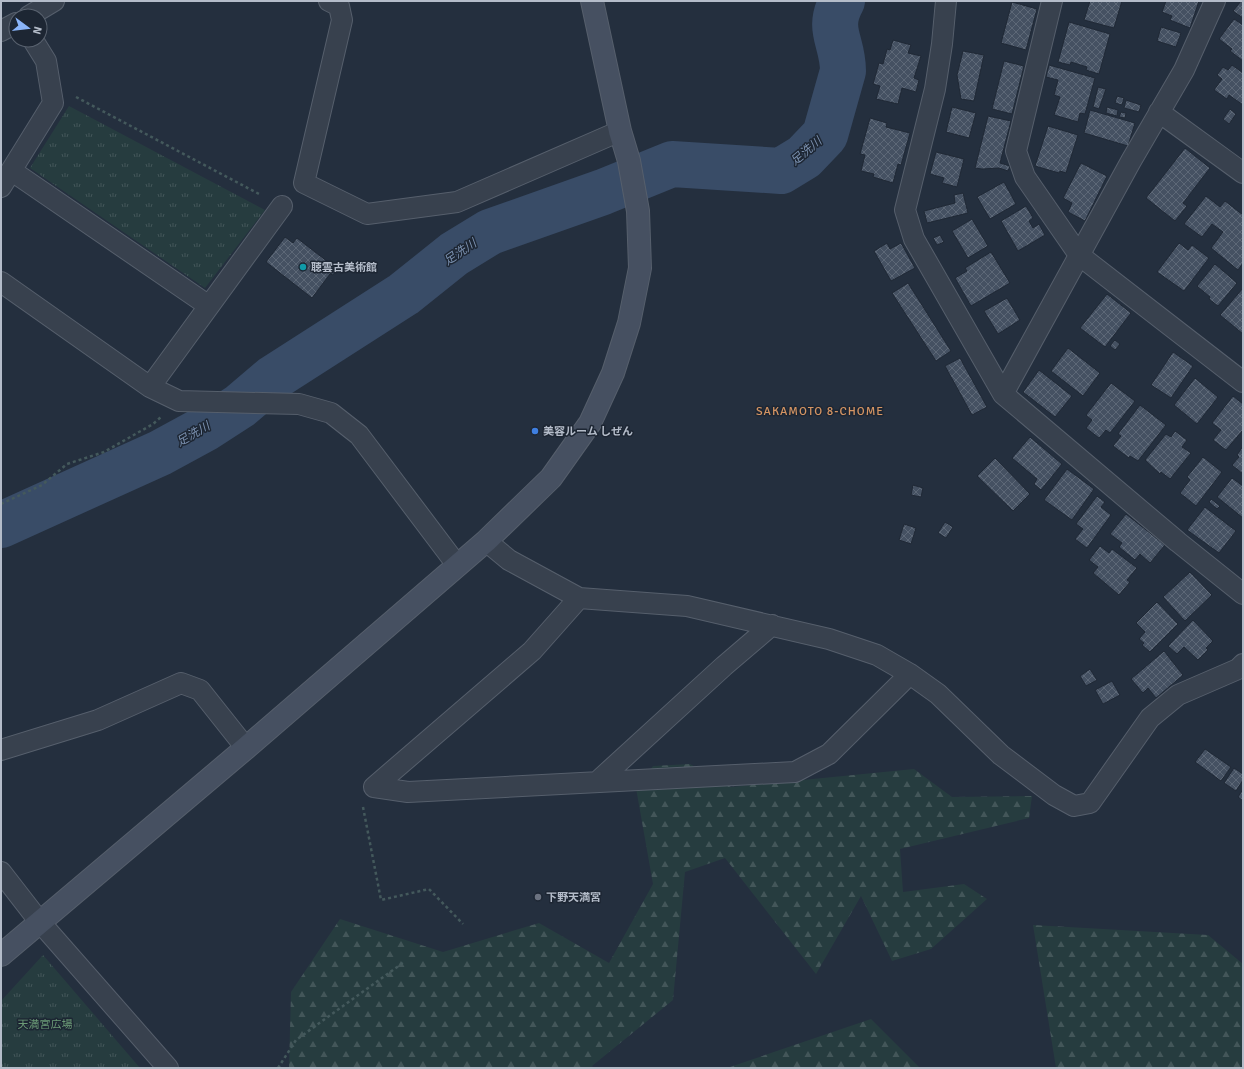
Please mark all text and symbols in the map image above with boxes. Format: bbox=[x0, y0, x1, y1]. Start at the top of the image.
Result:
north arrow bbox=[8, 8, 48, 48]
text: N bbox=[30, 25, 44, 36]
water label: 足洗川 bbox=[788, 133, 826, 169]
water label: 足洗川 bbox=[441, 235, 481, 269]
place label: 聴雲古美術館 bbox=[311, 261, 377, 274]
marker: 聴雲古美術館 bbox=[298, 262, 308, 272]
district label: SAKAMOTO 8-CHOME bbox=[756, 404, 884, 419]
water label: 足洗川 bbox=[174, 418, 214, 450]
place label: 美容ルーム しぜん bbox=[543, 425, 633, 438]
marker: 美容ルーム しぜん bbox=[530, 426, 540, 436]
place label: 下野天満宮 bbox=[546, 891, 601, 904]
marker: 下野天満宮 bbox=[533, 892, 543, 902]
park label: 天満宮広場 bbox=[18, 1018, 73, 1031]

